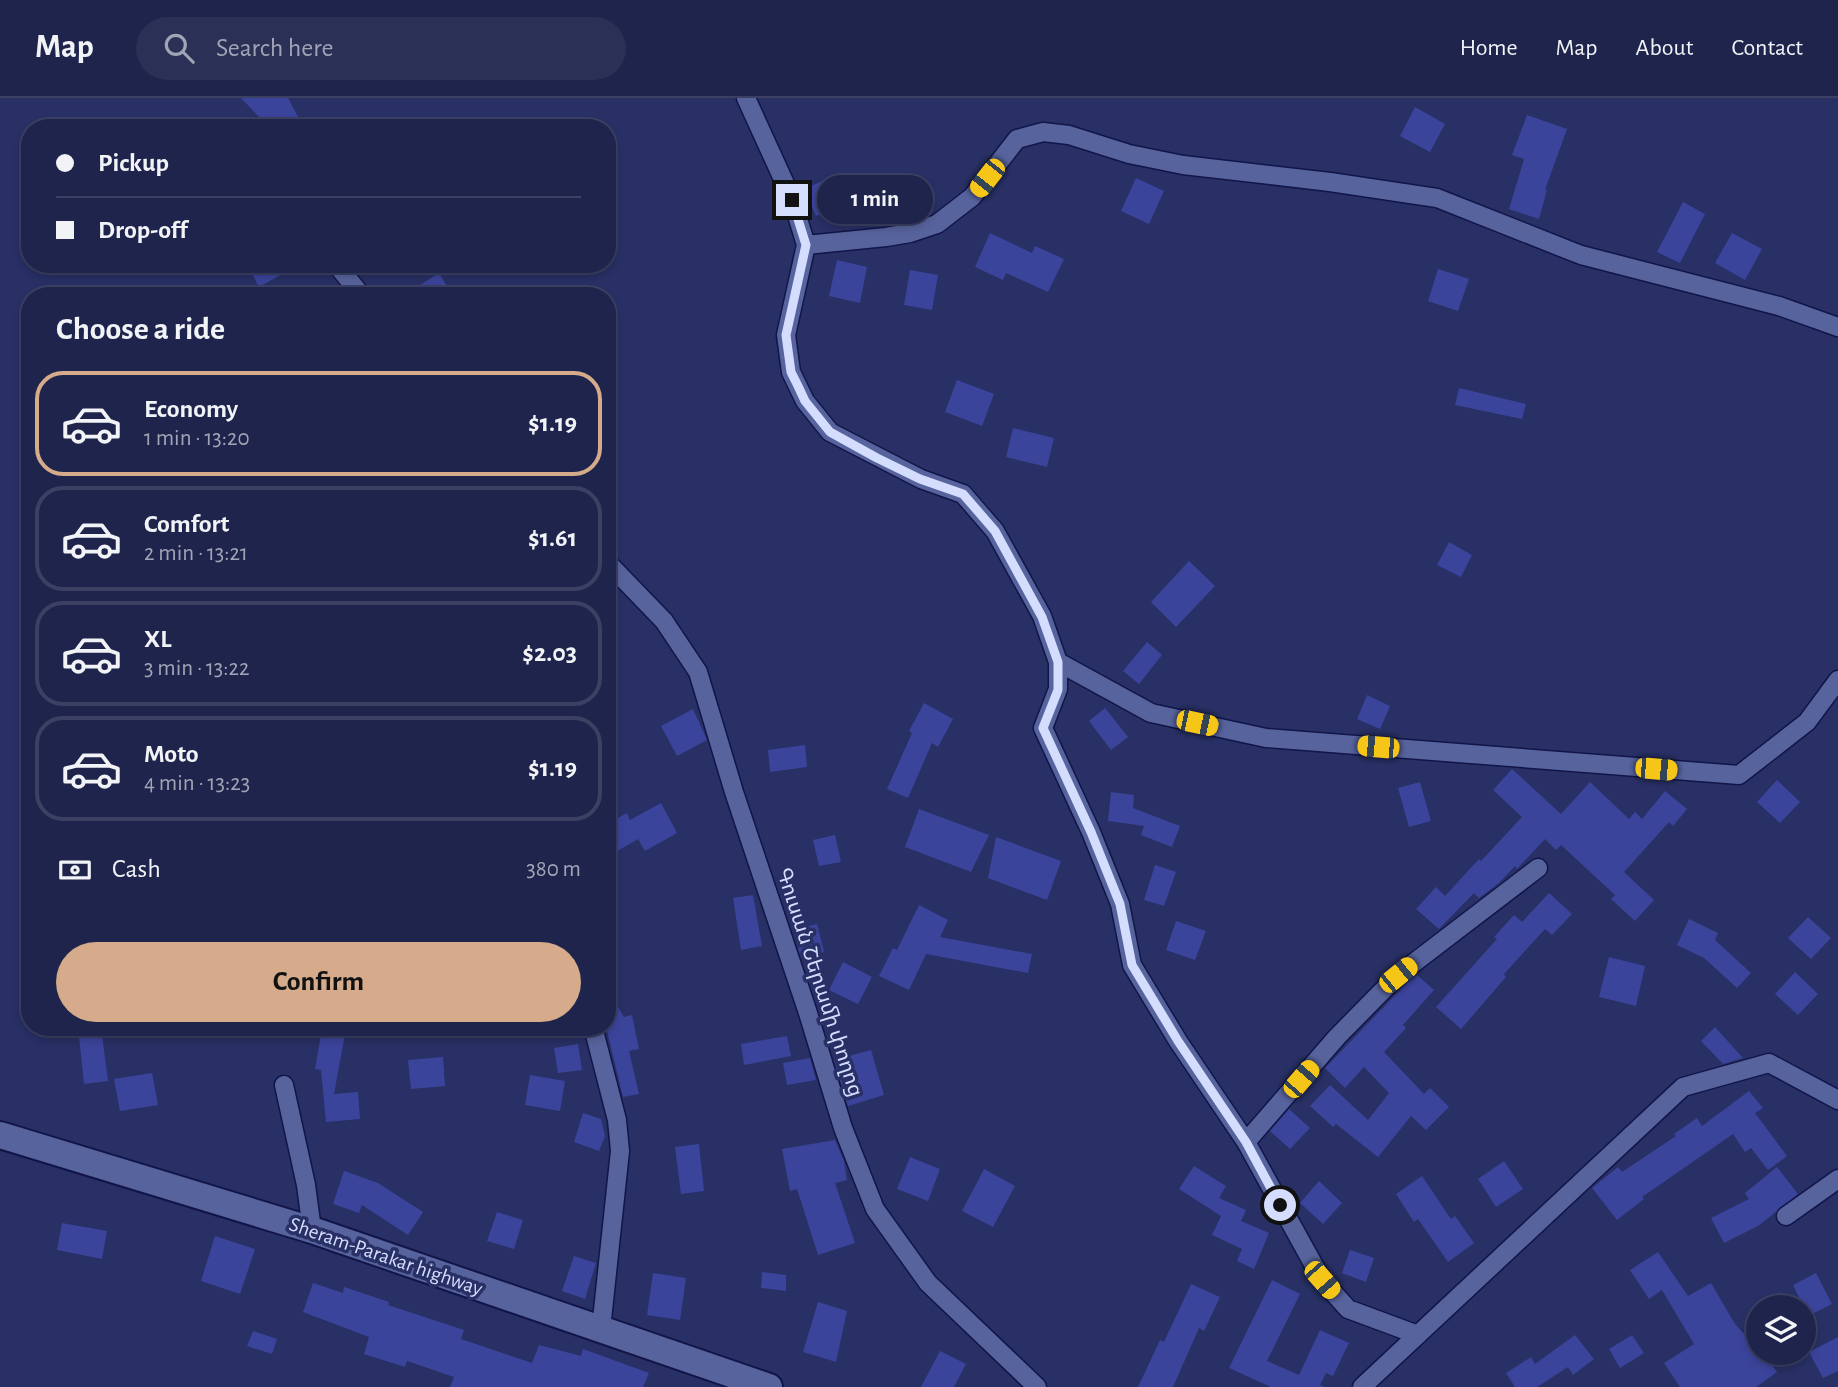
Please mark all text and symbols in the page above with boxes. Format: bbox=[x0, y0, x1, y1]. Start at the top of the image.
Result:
search box bbox=[136, 17, 626, 80]
icon: search bbox=[160, 29, 198, 67]
text: Map bbox=[35, 31, 94, 64]
text: Search here bbox=[216, 35, 334, 61]
text: Home bbox=[1460, 36, 1518, 60]
text: Map bbox=[1556, 36, 1598, 60]
text: About bbox=[1636, 36, 1693, 60]
text: Contact bbox=[1731, 36, 1803, 60]
text: Pickup bbox=[98, 150, 169, 176]
car bbox=[966, 155, 1009, 201]
callout: 1 min bbox=[816, 176, 932, 224]
route end bbox=[776, 184, 808, 216]
text: 1 min bbox=[851, 188, 899, 211]
text: Drop-off bbox=[98, 217, 187, 243]
text: Choose a ride bbox=[56, 313, 225, 345]
icon: car bbox=[60, 392, 123, 455]
text: Economy bbox=[144, 396, 238, 422]
text: $1.19 bbox=[528, 410, 577, 436]
text: 1 min · 13:20 bbox=[144, 427, 250, 450]
icon: car bbox=[60, 507, 123, 570]
text: Comfort bbox=[144, 511, 229, 537]
text: $1.61 bbox=[528, 525, 577, 551]
text: 2 min · 13:21 bbox=[144, 542, 248, 565]
icon: car bbox=[60, 622, 123, 685]
text: XL bbox=[144, 626, 171, 652]
text: $2.03 bbox=[522, 640, 577, 666]
text: 3 min · 13:22 bbox=[144, 657, 250, 680]
car bbox=[1175, 708, 1220, 738]
car bbox=[1357, 735, 1400, 759]
icon: car bbox=[60, 737, 123, 800]
text: Moto bbox=[144, 741, 199, 767]
text: $1.19 bbox=[528, 755, 577, 781]
car bbox=[1635, 757, 1678, 781]
text: 4 min · 13:23 bbox=[144, 772, 250, 795]
icon: cash bbox=[56, 851, 94, 889]
text: Cash bbox=[112, 856, 161, 882]
text: 380 m bbox=[526, 858, 581, 881]
street label: Գուսան Շերամի փողոց bbox=[772, 865, 866, 1099]
button: Confirm bbox=[56, 942, 581, 1022]
car bbox=[1376, 954, 1421, 996]
car bbox=[1280, 1056, 1323, 1102]
route start bbox=[1264, 1189, 1296, 1221]
street label: Sheram-Parakar highway bbox=[286, 1213, 485, 1299]
car bbox=[1301, 1257, 1344, 1303]
map controls bbox=[1746, 1295, 1816, 1365]
button: layers bbox=[1746, 1295, 1816, 1365]

